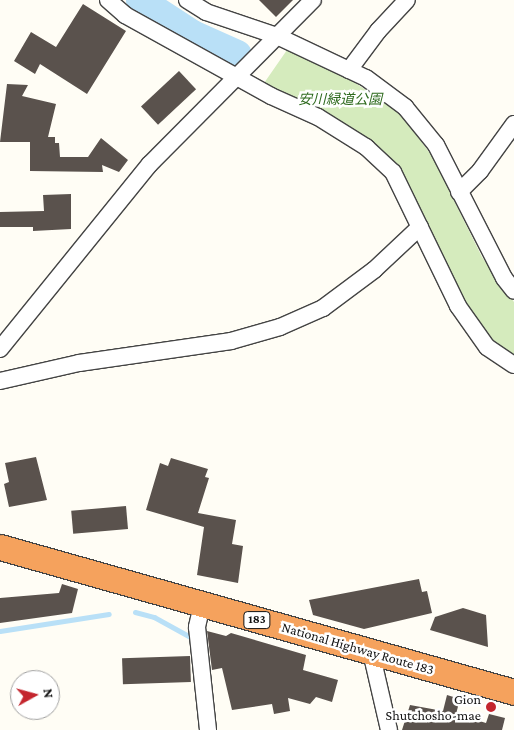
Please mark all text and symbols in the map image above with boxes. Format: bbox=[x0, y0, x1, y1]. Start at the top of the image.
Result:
park label: 安川緑道公園 bbox=[298, 91, 382, 107]
road number: 183 bbox=[243, 610, 271, 630]
street label: National Highway Route 183 bbox=[280, 618, 436, 678]
north arrow bbox=[10, 670, 60, 720]
text: N bbox=[40, 688, 57, 699]
place label: Gion Shutchosho-mae bbox=[386, 691, 481, 724]
marker: Gion Shutchosho-mae bbox=[485, 701, 497, 713]

